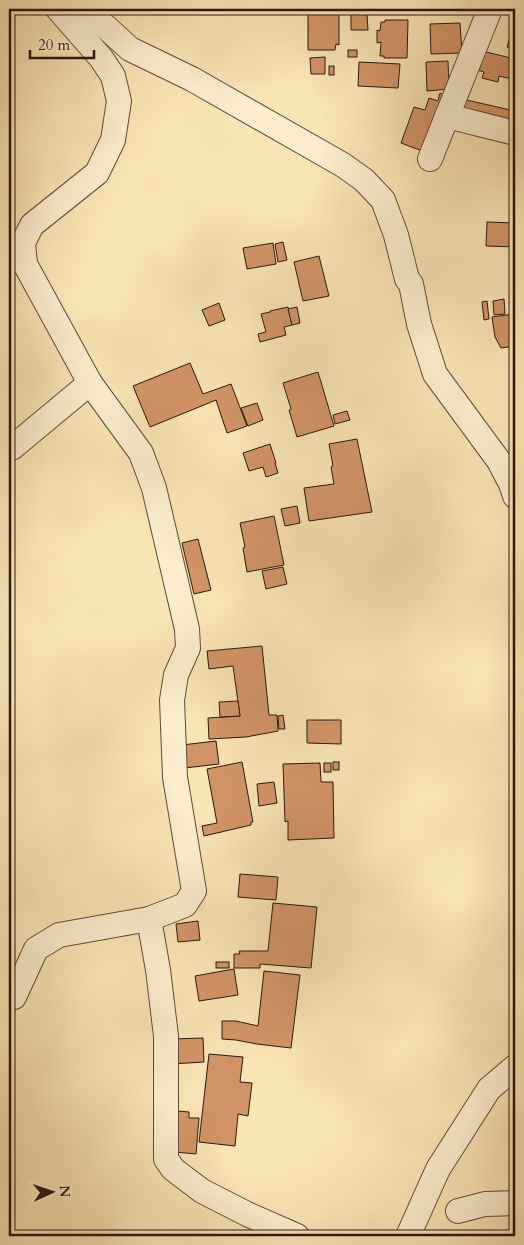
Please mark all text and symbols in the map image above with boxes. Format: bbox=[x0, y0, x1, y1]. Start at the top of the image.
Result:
scale bar bbox=[30, 28, 94, 60]
text: 20 m bbox=[38, 35, 70, 55]
north arrow bbox=[28, 1168, 78, 1218]
text: N bbox=[55, 1185, 74, 1198]

